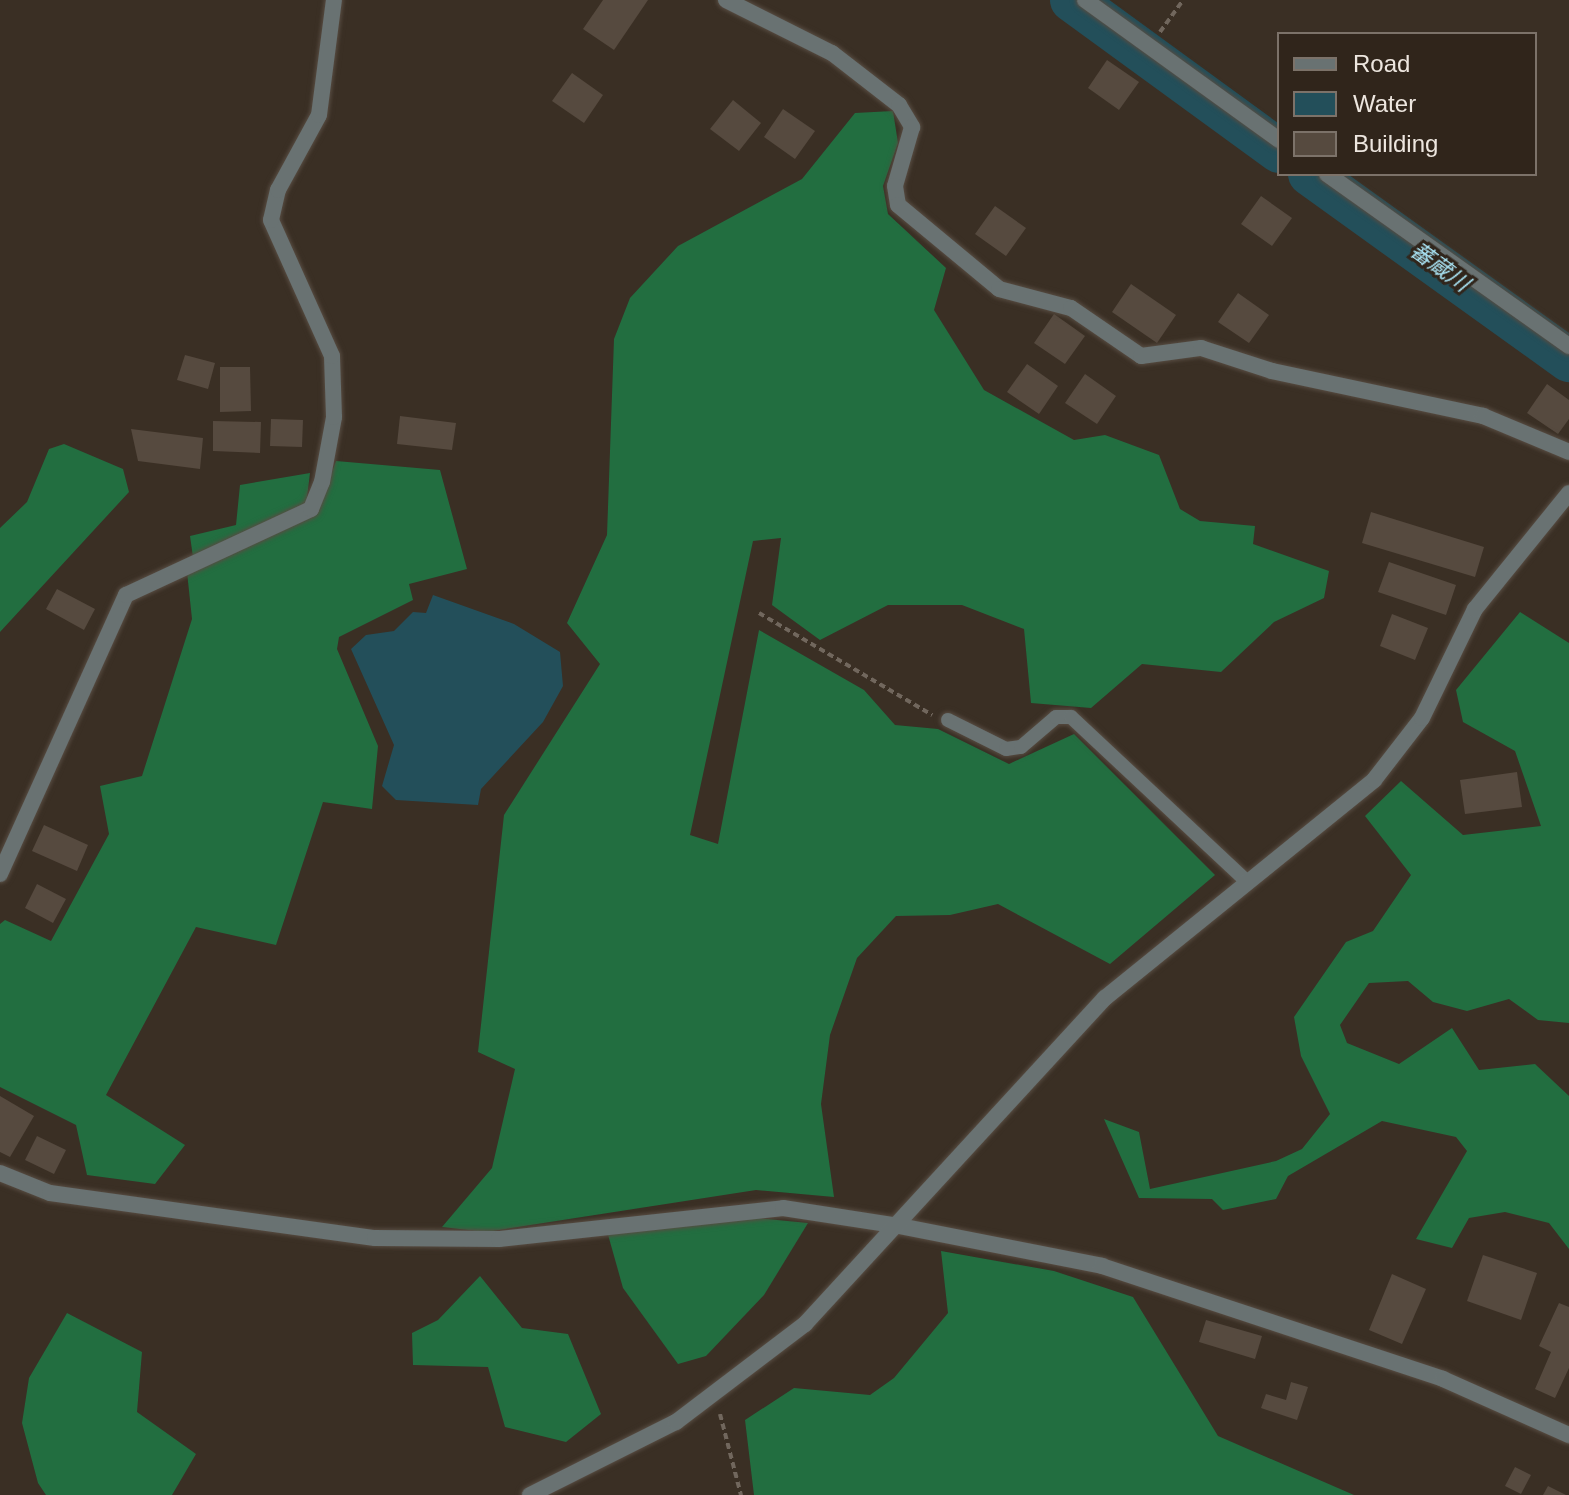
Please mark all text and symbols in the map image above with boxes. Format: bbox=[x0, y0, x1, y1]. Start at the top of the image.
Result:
legend bbox=[1277, 32, 1537, 176]
text: Road bbox=[1353, 50, 1410, 77]
text: Water bbox=[1353, 90, 1416, 117]
text: Building bbox=[1353, 130, 1438, 157]
water label: 蕃蔵川 bbox=[1406, 237, 1474, 297]

